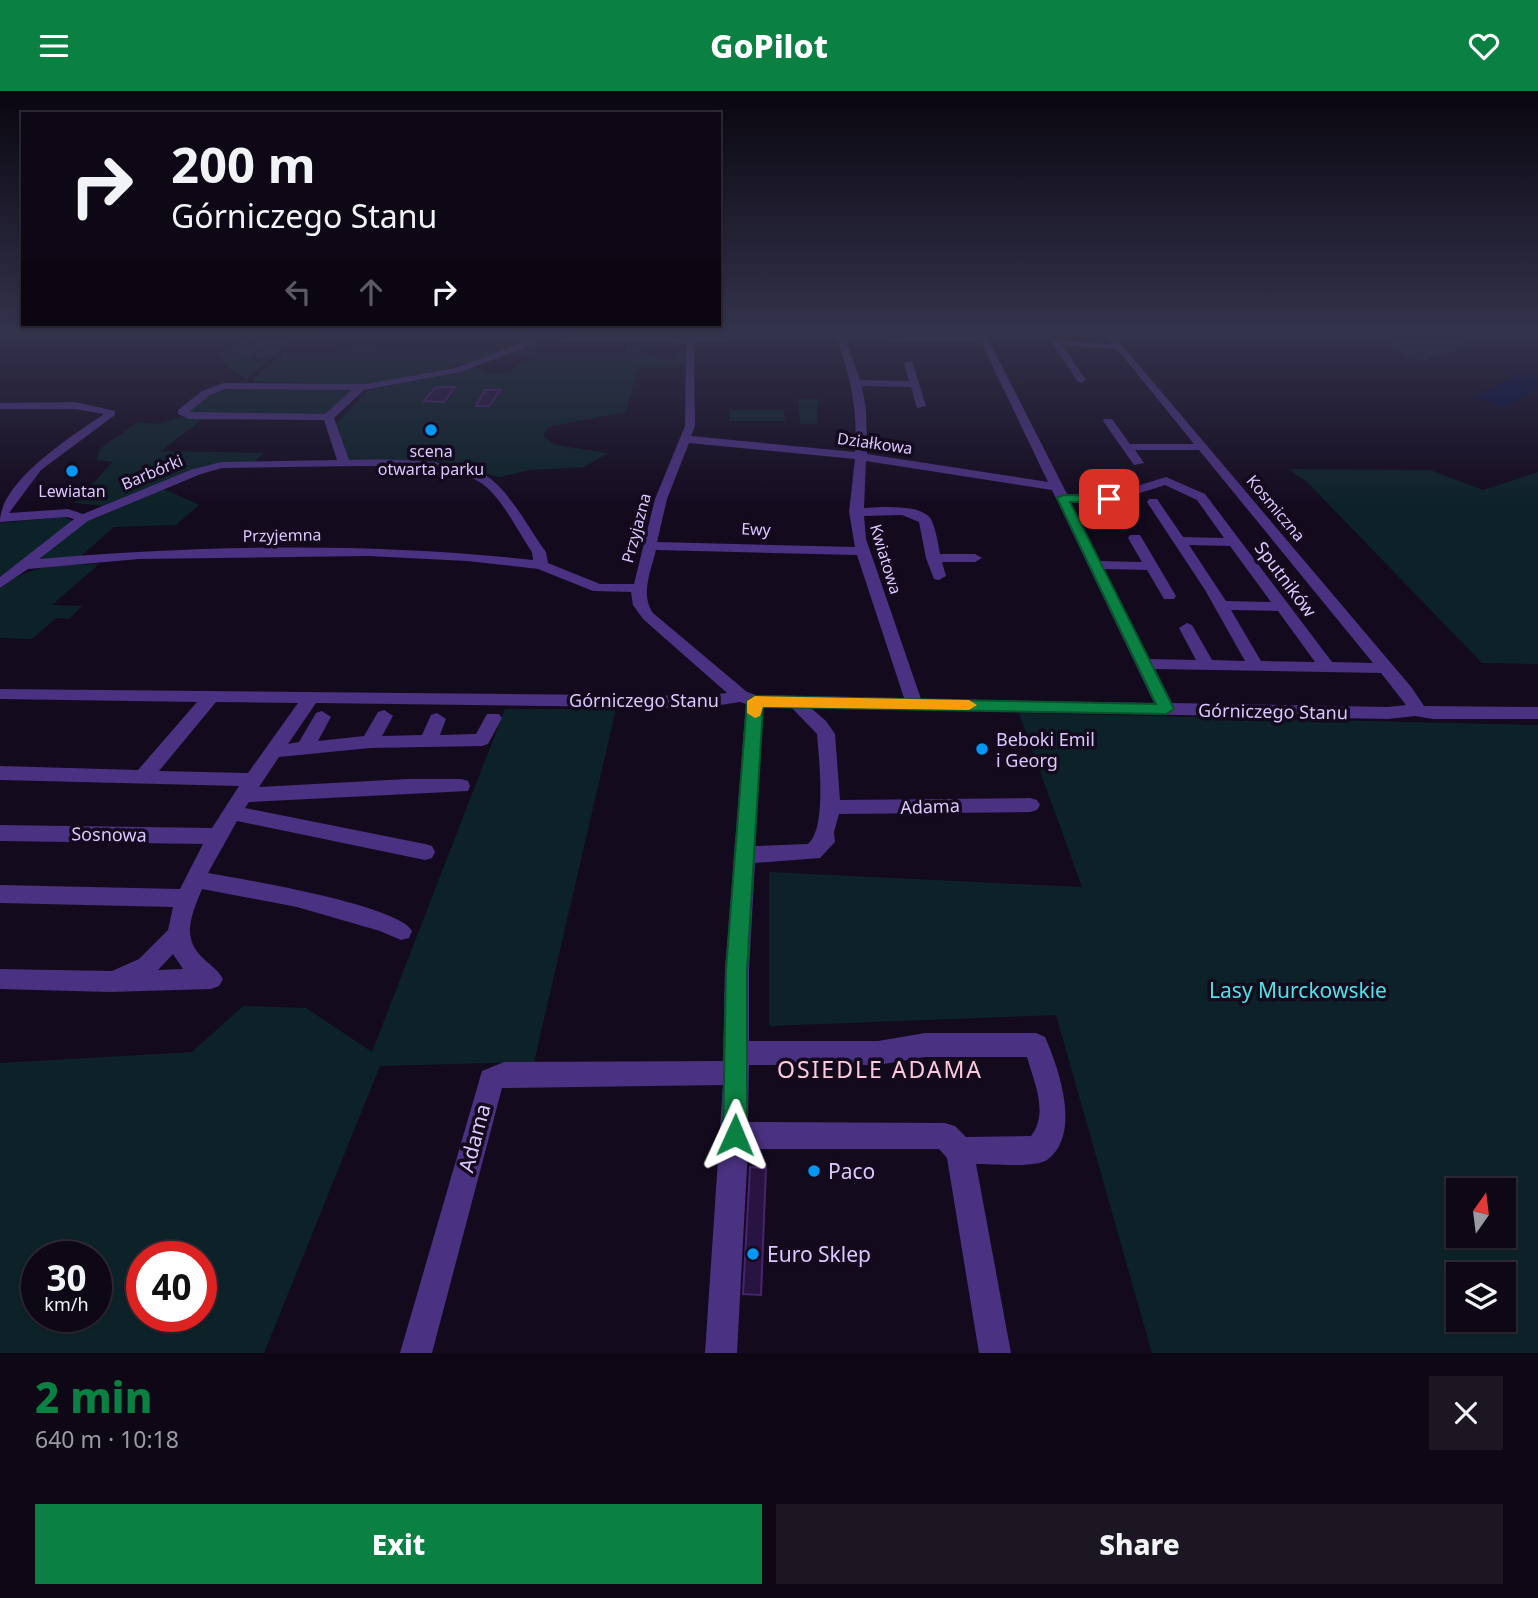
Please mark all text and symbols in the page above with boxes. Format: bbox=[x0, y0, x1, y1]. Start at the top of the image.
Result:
text: GoPilot bbox=[710, 24, 828, 67]
icon: menu bbox=[35, 27, 73, 65]
icon: heart bbox=[1465, 27, 1503, 65]
text: 200 m bbox=[171, 131, 316, 197]
icon: right bbox=[56, 140, 147, 231]
text: Górniczego Stanu bbox=[171, 194, 437, 237]
icon: left bbox=[279, 273, 317, 311]
icon: ahead bbox=[352, 273, 390, 311]
icon: right bbox=[425, 273, 463, 311]
marker: scena otwarta parku bbox=[423, 422, 439, 438]
street label: Działkowa bbox=[836, 427, 914, 459]
place label: scena otwarta parku bbox=[378, 440, 484, 480]
street label: Barbórki bbox=[118, 449, 186, 495]
marker: Lewiatan bbox=[64, 463, 80, 479]
pin bbox=[1079, 469, 1139, 529]
street label: Kosmiczna bbox=[1242, 470, 1310, 546]
place label: Lewiatan bbox=[38, 480, 106, 502]
icon: arrive bbox=[1090, 480, 1128, 518]
street label: Przyjazna bbox=[616, 491, 656, 565]
street label: Ewy bbox=[741, 517, 772, 541]
street label: Kwiatowa bbox=[865, 521, 907, 597]
street label: Przyjemna bbox=[242, 523, 322, 547]
street label: Sputników bbox=[1250, 536, 1322, 622]
street label: Górniczego Stanu bbox=[569, 688, 719, 712]
street label: Górniczego Stanu bbox=[1198, 698, 1348, 724]
place label: Beboki Emil i Georg bbox=[996, 727, 1095, 772]
marker: Beboki Emil i Georg bbox=[974, 741, 990, 757]
street label: Adama bbox=[900, 793, 960, 819]
street label: Sosnowa bbox=[71, 821, 147, 847]
park label: Lasy Murckowskie bbox=[1209, 976, 1387, 1004]
district label: OSIEDLE ADAMA bbox=[777, 1053, 983, 1085]
position arrow bbox=[698, 1098, 772, 1172]
street label: Adama bbox=[451, 1101, 497, 1175]
place label: Paco bbox=[828, 1157, 875, 1185]
marker: Paco bbox=[806, 1163, 822, 1179]
north arrow bbox=[1446, 1178, 1516, 1248]
map controls bbox=[1446, 1178, 1516, 1332]
place label: Euro Sklep bbox=[767, 1240, 871, 1268]
speed limit sign: 40 bbox=[126, 1241, 217, 1332]
marker: Euro Sklep bbox=[745, 1246, 761, 1262]
text: 30 bbox=[46, 1254, 87, 1301]
button: layers bbox=[1446, 1262, 1516, 1332]
text: km/h bbox=[44, 1292, 89, 1316]
text: 2 min bbox=[35, 1368, 152, 1425]
button: close bbox=[1429, 1376, 1503, 1450]
text: 640 m · 10:18 bbox=[35, 1423, 179, 1455]
button: Exit bbox=[35, 1504, 762, 1584]
button: Share bbox=[776, 1504, 1503, 1584]

